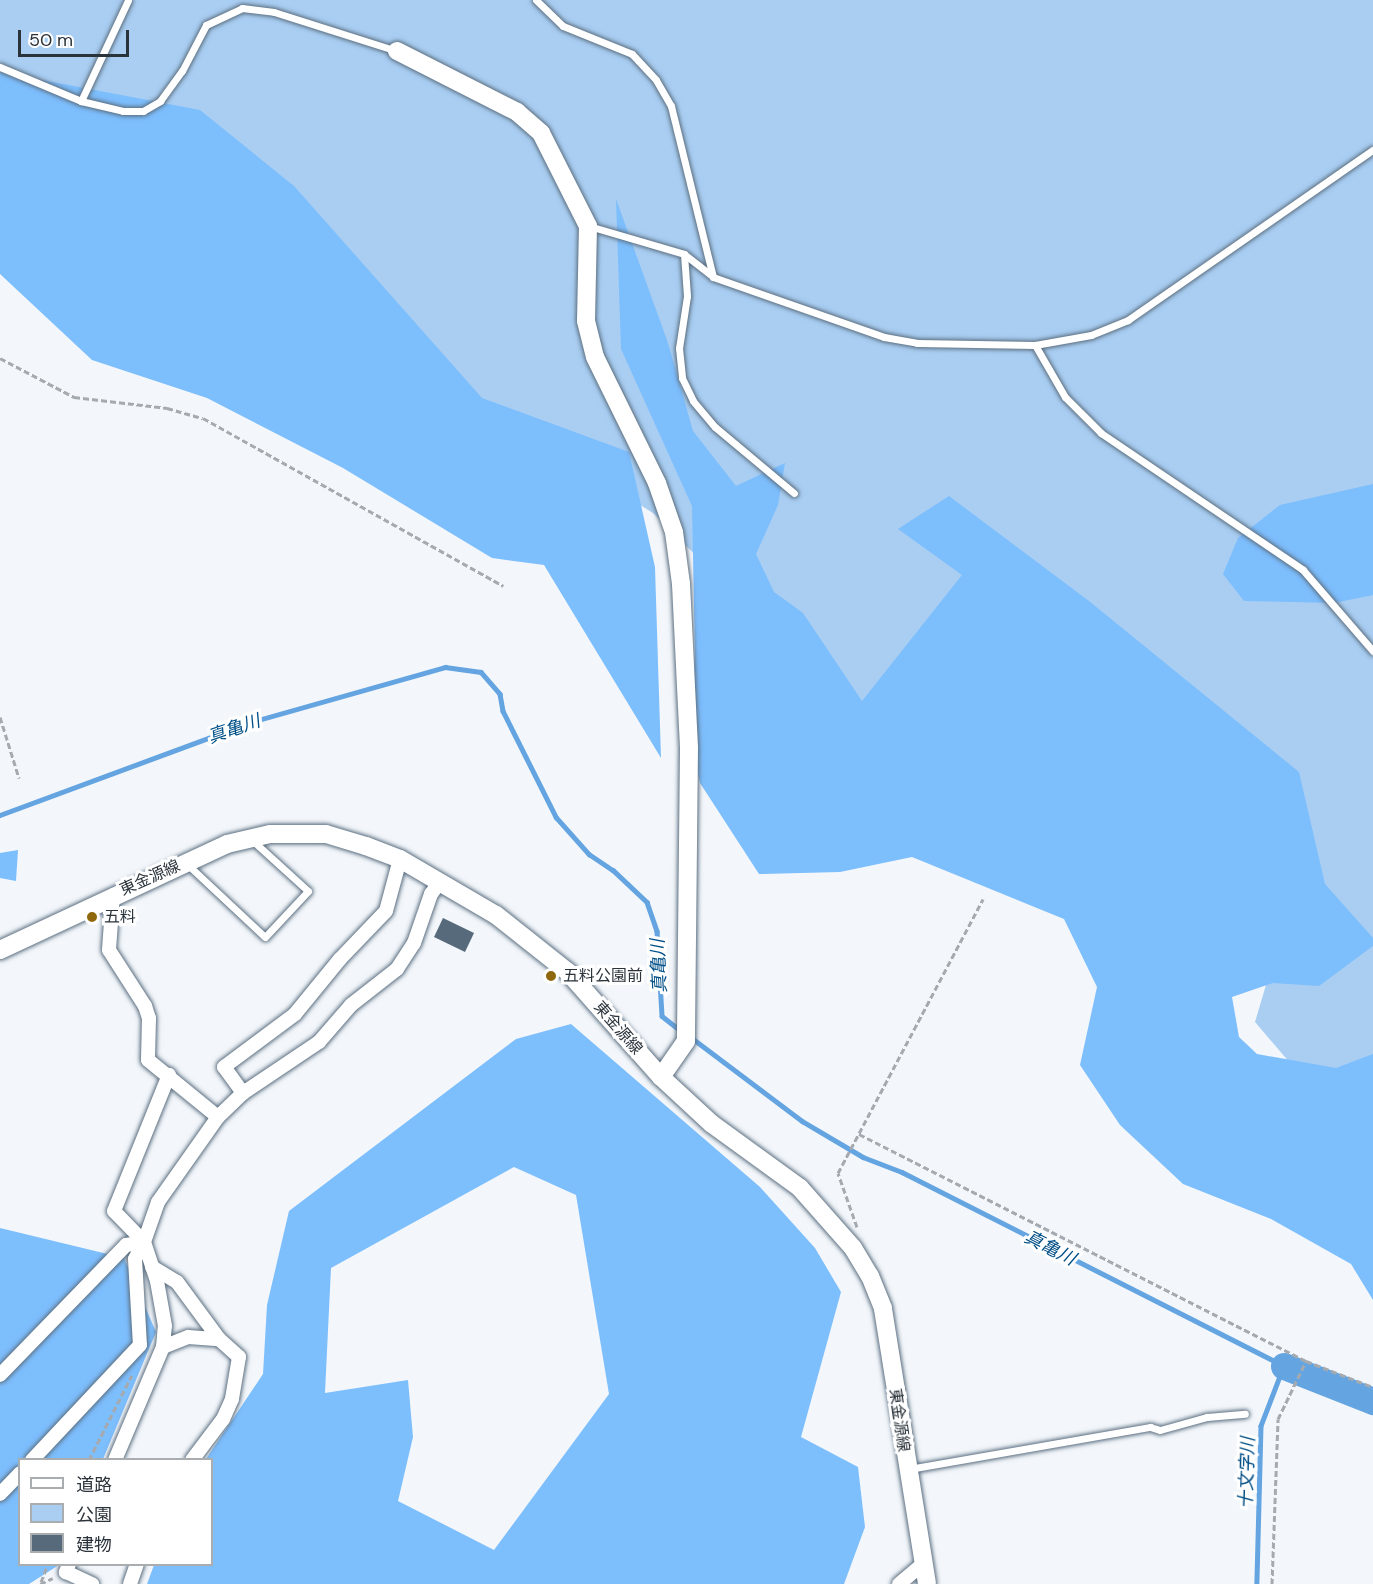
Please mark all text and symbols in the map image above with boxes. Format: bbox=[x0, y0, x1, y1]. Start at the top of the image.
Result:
scale bar bbox=[21, 18, 132, 56]
text: 50 m bbox=[29, 28, 73, 52]
water label: 真亀川 bbox=[205, 710, 263, 748]
street label: 東金源線 bbox=[117, 856, 183, 900]
place label: 五料 bbox=[104, 907, 136, 927]
marker: 五料 bbox=[85, 910, 99, 924]
water label: 真亀川 bbox=[647, 938, 671, 994]
place label: 五料公園前 bbox=[563, 966, 643, 986]
marker: 五料公園前 bbox=[544, 969, 558, 983]
street label: 東金源線 bbox=[590, 998, 646, 1058]
water label: 真亀川 bbox=[1021, 1226, 1079, 1270]
street label: 東金源線 bbox=[885, 1387, 913, 1453]
water label: 十文字川 bbox=[1235, 1437, 1259, 1509]
legend bbox=[18, 1458, 213, 1566]
text: 道路 bbox=[76, 1473, 112, 1497]
text: 公園 bbox=[76, 1503, 112, 1527]
text: 建物 bbox=[76, 1533, 112, 1557]

